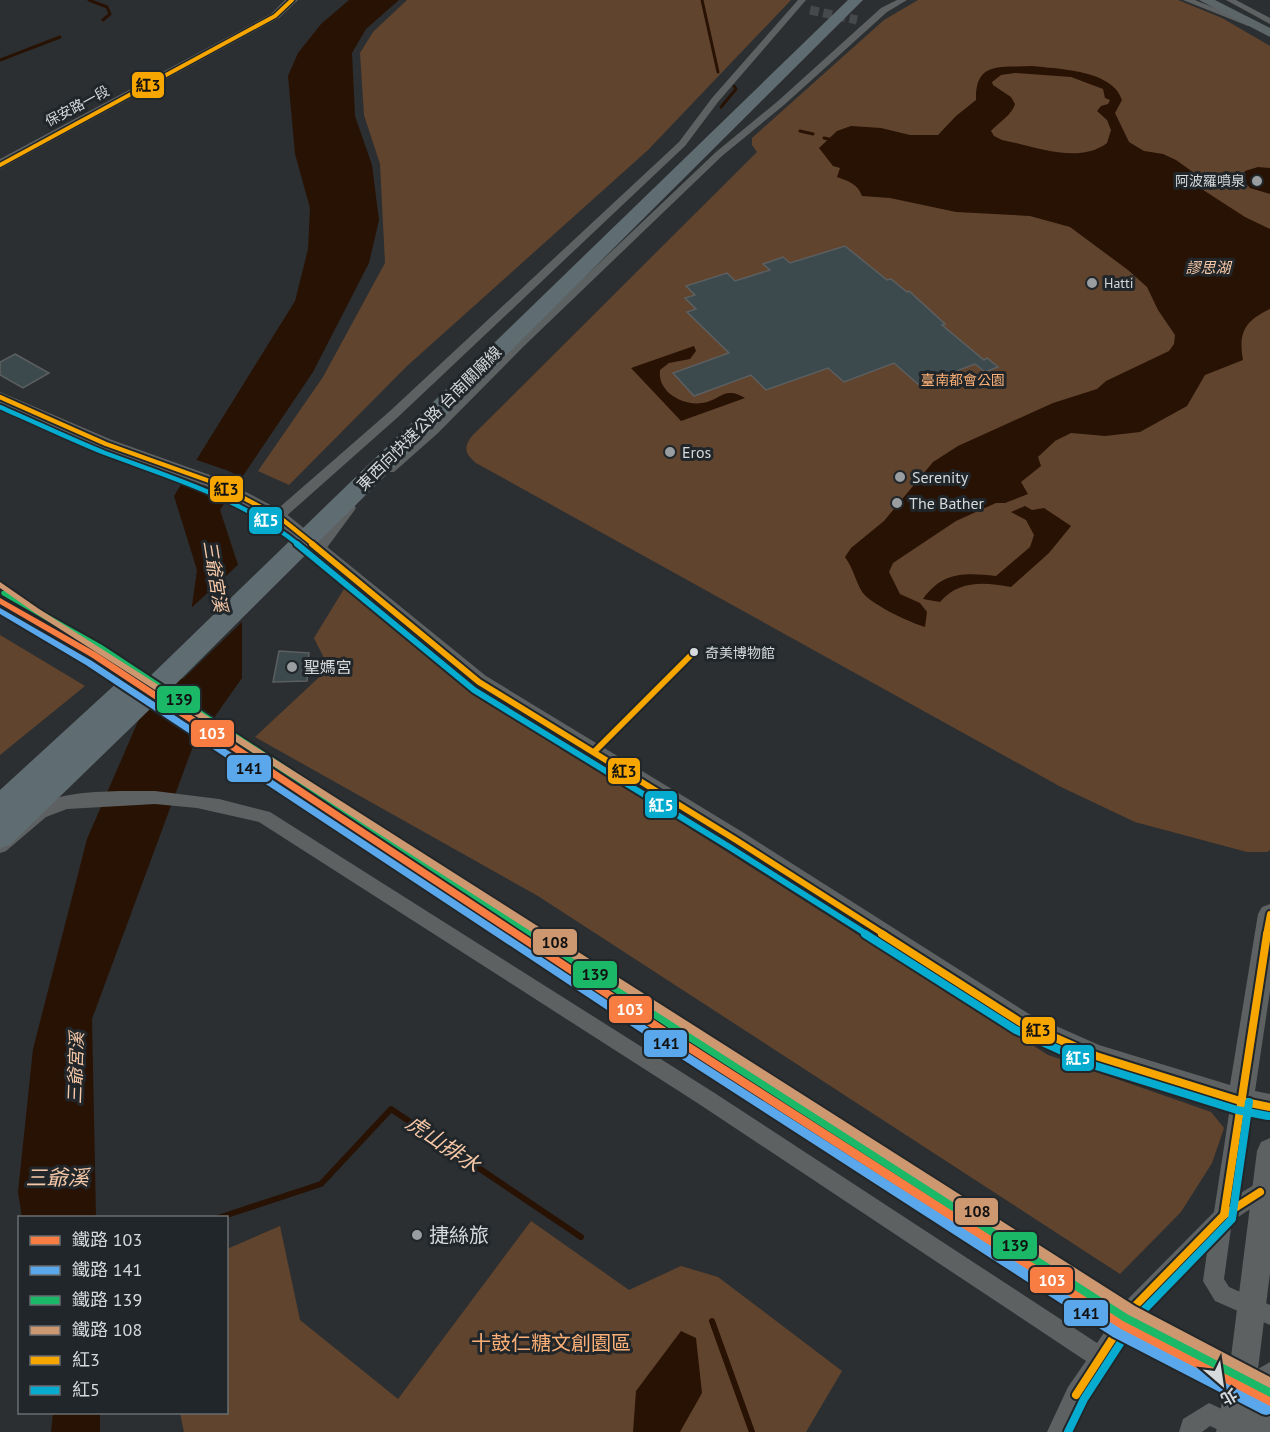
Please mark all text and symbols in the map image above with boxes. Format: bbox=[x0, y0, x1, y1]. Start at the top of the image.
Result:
line badge: 紅3 bbox=[131, 71, 165, 99]
text: 紅3 bbox=[135, 75, 161, 95]
street label: 保安路一段 bbox=[42, 82, 112, 130]
place label: 阿波羅噴泉 bbox=[1175, 172, 1245, 190]
marker: 阿波羅噴泉 bbox=[1250, 174, 1264, 188]
water label: 謬思湖 bbox=[1185, 258, 1232, 277]
place label: Hatti bbox=[1104, 274, 1134, 292]
marker: Hatti bbox=[1085, 276, 1099, 290]
street label: 東西向快速公路 台南關廟線 bbox=[353, 342, 505, 494]
park label: 臺南都會公園 bbox=[921, 371, 1005, 389]
place label: Eros bbox=[682, 442, 712, 462]
marker: Eros bbox=[663, 445, 677, 459]
place label: Serenity bbox=[912, 467, 969, 487]
marker: Serenity bbox=[893, 470, 907, 484]
line badge: 紅3 bbox=[209, 475, 244, 503]
text: 紅3 bbox=[213, 479, 239, 499]
place label: The Bather bbox=[909, 493, 985, 513]
marker: The Bather bbox=[890, 496, 904, 510]
line badge: 紅5 bbox=[248, 506, 283, 535]
text: 紅5 bbox=[253, 510, 279, 530]
water label: 三爺宮溪 bbox=[199, 539, 233, 616]
place label: 奇美博物館 bbox=[705, 644, 775, 662]
marker: 奇美博物館 bbox=[688, 646, 700, 658]
place label: 聖媽宮 bbox=[304, 657, 352, 677]
marker: 聖媽宮 bbox=[285, 660, 299, 674]
line badge: 139 bbox=[156, 685, 201, 714]
text: 139 bbox=[165, 689, 193, 709]
line badge: 103 bbox=[190, 719, 235, 748]
text: 103 bbox=[198, 723, 226, 743]
line badge: 141 bbox=[226, 754, 272, 783]
line badge: 紅3 bbox=[607, 757, 641, 785]
text: 141 bbox=[235, 758, 263, 778]
text: 紅3 bbox=[611, 761, 637, 781]
line badge: 紅5 bbox=[644, 790, 678, 819]
text: 紅5 bbox=[648, 795, 674, 815]
line badge: 108 bbox=[532, 928, 578, 956]
text: 108 bbox=[541, 932, 569, 952]
line badge: 139 bbox=[572, 960, 618, 989]
text: 139 bbox=[581, 964, 609, 984]
line badge: 103 bbox=[608, 995, 653, 1024]
text: 103 bbox=[616, 999, 644, 1019]
line badge: 紅3 bbox=[1021, 1016, 1056, 1045]
text: 紅3 bbox=[1025, 1020, 1051, 1040]
water label: 三爺宮溪 bbox=[63, 1029, 88, 1104]
line badge: 141 bbox=[643, 1029, 688, 1058]
text: 141 bbox=[652, 1033, 680, 1053]
line badge: 紅5 bbox=[1061, 1044, 1095, 1072]
text: 紅5 bbox=[1065, 1048, 1091, 1068]
water label: 虎山排水 bbox=[401, 1109, 486, 1179]
water label: 三爺溪 bbox=[26, 1164, 91, 1191]
line badge: 108 bbox=[954, 1197, 999, 1226]
text: 108 bbox=[963, 1201, 991, 1221]
legend bbox=[18, 1216, 228, 1414]
place label: 捷絲旅 bbox=[429, 1222, 489, 1248]
text: 鐵路 103 bbox=[72, 1228, 142, 1251]
marker: 捷絲旅 bbox=[410, 1228, 424, 1242]
line badge: 139 bbox=[992, 1231, 1038, 1260]
text: 139 bbox=[1001, 1235, 1029, 1255]
text: 鐵路 141 bbox=[72, 1258, 142, 1281]
line badge: 103 bbox=[1029, 1266, 1074, 1294]
text: 103 bbox=[1038, 1270, 1066, 1290]
text: 鐵路 139 bbox=[72, 1288, 142, 1311]
line badge: 141 bbox=[1063, 1299, 1109, 1327]
text: 141 bbox=[1072, 1303, 1100, 1323]
text: 鐵路 108 bbox=[72, 1318, 142, 1341]
park label: 十鼓仁糖文創園區 bbox=[471, 1330, 631, 1356]
text: 紅3 bbox=[72, 1348, 100, 1371]
north arrow bbox=[1192, 1354, 1252, 1414]
text: 紅5 bbox=[72, 1378, 100, 1401]
text: 北 bbox=[1217, 1384, 1241, 1410]

